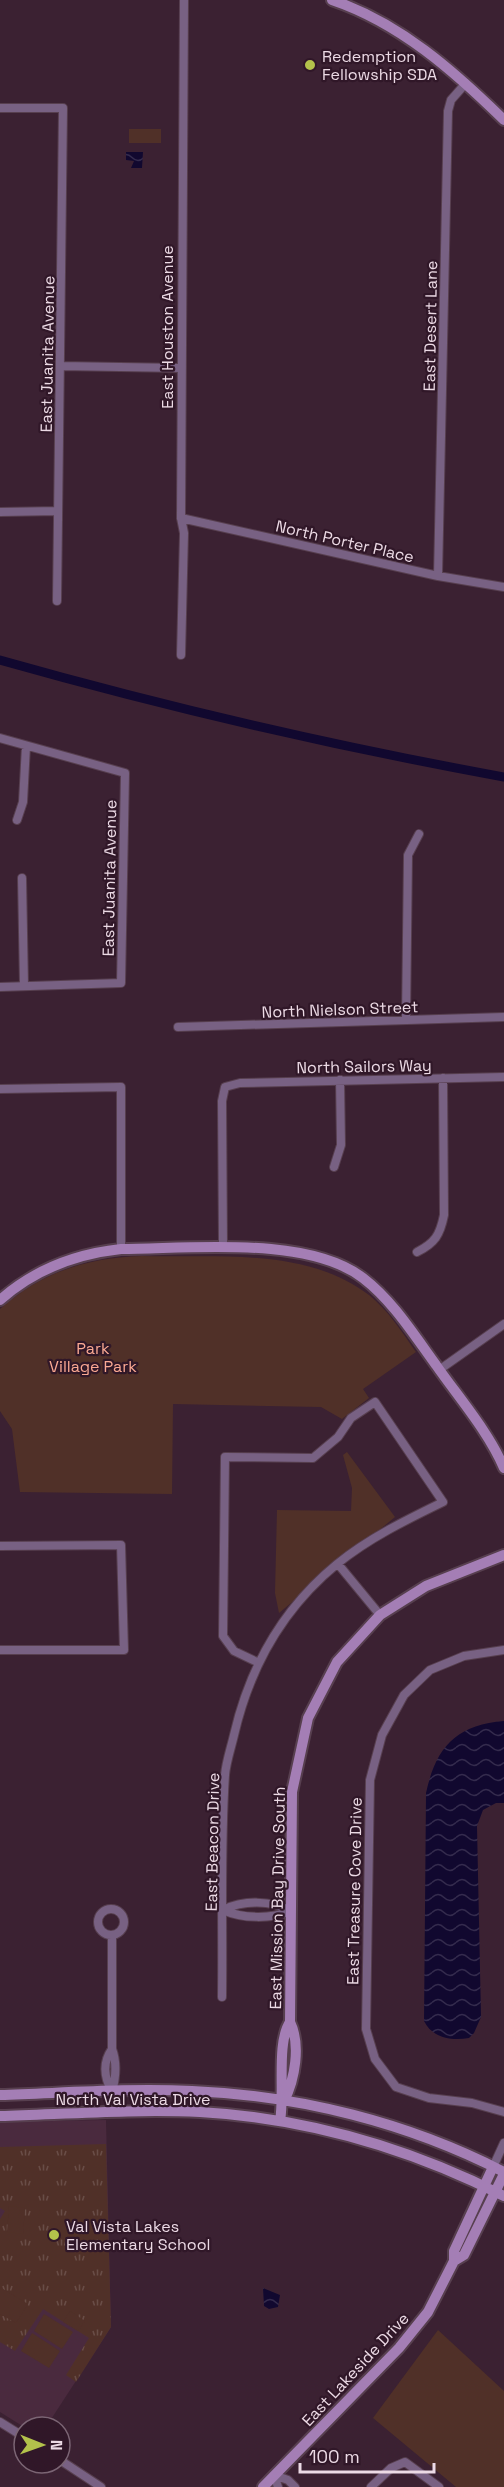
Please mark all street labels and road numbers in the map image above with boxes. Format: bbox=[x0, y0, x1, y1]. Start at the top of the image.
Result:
street label: East Houston Avenue bbox=[157, 245, 178, 409]
street label: East Desert Lane bbox=[419, 261, 442, 391]
street label: East Juanita Avenue bbox=[36, 276, 59, 432]
street label: North Porter Place bbox=[274, 515, 416, 568]
street label: East Juanita Avenue bbox=[98, 800, 121, 956]
street label: North Nielson Street bbox=[261, 996, 419, 1023]
street label: North Sailors Way bbox=[296, 1055, 432, 1078]
street label: East Beacon Drive bbox=[201, 1773, 224, 1911]
street label: East Mission Bay Drive South bbox=[265, 1786, 290, 2010]
street label: East Treasure Cove Drive bbox=[342, 1797, 367, 1985]
street label: North Val Vista Drive bbox=[56, 2089, 211, 2110]
street label: East Lakeside Drive bbox=[297, 2308, 414, 2431]

